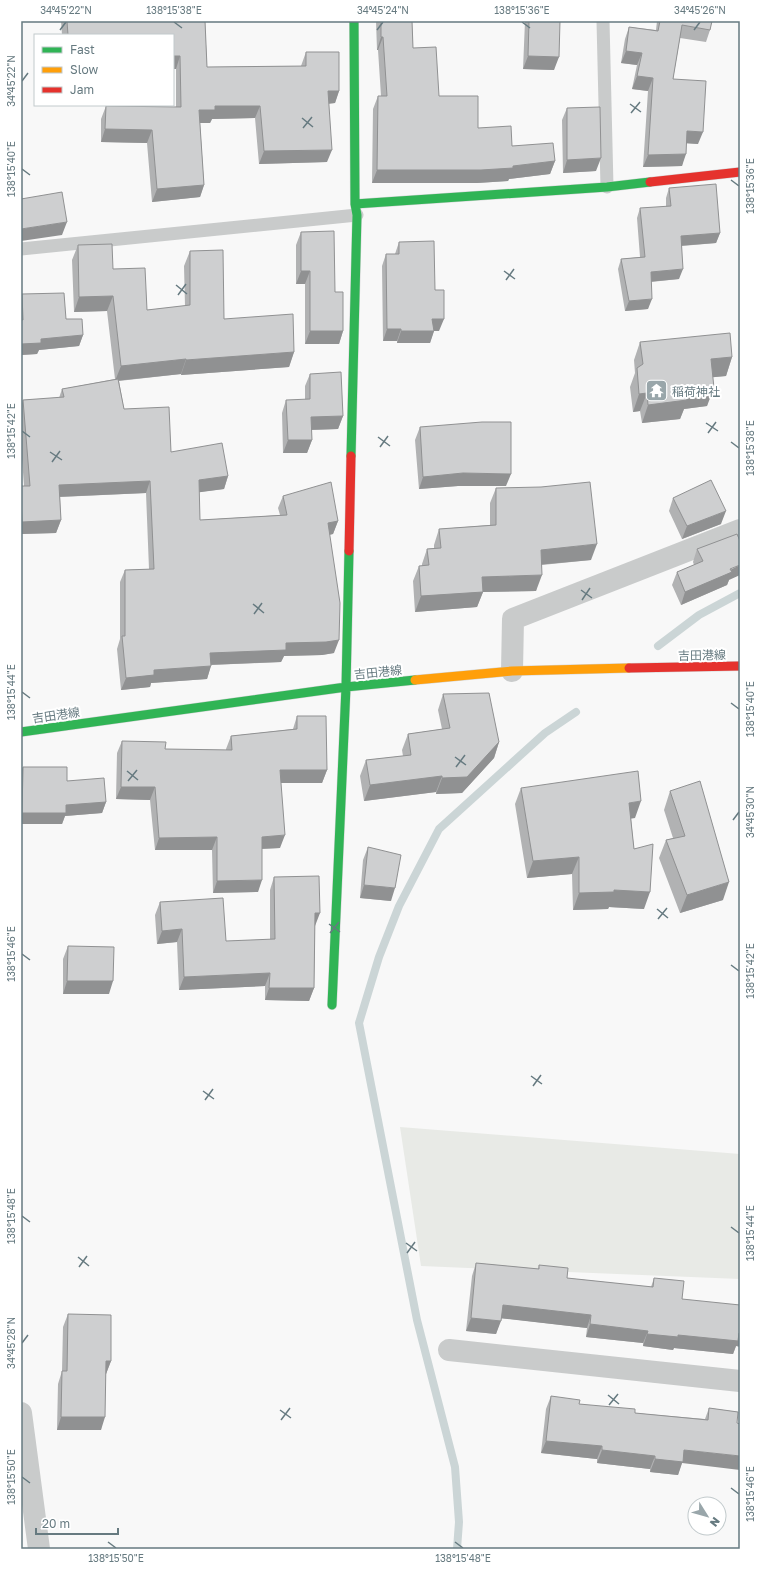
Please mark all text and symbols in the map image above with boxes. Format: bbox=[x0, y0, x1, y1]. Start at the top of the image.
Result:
text: 34°45'22"N bbox=[40, 4, 92, 16]
text: 138°15'38"E bbox=[146, 4, 202, 16]
text: 34°45'24"N bbox=[357, 4, 409, 16]
text: 138°15'36"E bbox=[494, 4, 550, 16]
text: 34°45'26"N bbox=[674, 4, 726, 16]
legend bbox=[34, 34, 174, 106]
text: Fast bbox=[70, 42, 95, 57]
text: 34°45'22"N bbox=[5, 55, 17, 107]
text: Slow bbox=[70, 62, 98, 77]
text: Jam bbox=[70, 82, 94, 97]
text: 138°15'40"E bbox=[5, 141, 17, 197]
text: 138°15'36"E bbox=[744, 158, 756, 214]
temple icon: 稲荷神社 bbox=[644, 378, 670, 404]
place label: 稲荷神社 bbox=[672, 384, 720, 399]
text: 138°15'42"E bbox=[5, 403, 17, 459]
text: 138°15'38"E bbox=[744, 420, 756, 476]
street label: 吉田港線 bbox=[678, 647, 726, 663]
street label: 吉田港線 bbox=[353, 662, 403, 682]
text: 138°15'44"E bbox=[5, 664, 17, 720]
text: 138°15'40"E bbox=[744, 681, 756, 737]
street label: 吉田港線 bbox=[31, 704, 81, 726]
text: 34°45'30"N bbox=[744, 786, 756, 838]
text: 138°15'46"E bbox=[5, 926, 17, 982]
text: 138°15'42"E bbox=[744, 943, 756, 999]
text: 138°15'48"E bbox=[5, 1188, 17, 1244]
text: 138°15'44"E bbox=[744, 1205, 756, 1261]
text: 34°45'28"N bbox=[5, 1317, 17, 1369]
text: 138°15'50"E bbox=[5, 1449, 17, 1505]
text: 138°15'46"E bbox=[744, 1466, 756, 1522]
north arrow bbox=[687, 1496, 727, 1536]
scale bar bbox=[36, 1510, 118, 1536]
text: N bbox=[708, 1515, 723, 1530]
text: 20 m bbox=[42, 1516, 70, 1531]
text: 138°15'50"E bbox=[88, 1552, 144, 1564]
text: 138°15'48"E bbox=[435, 1552, 491, 1564]

